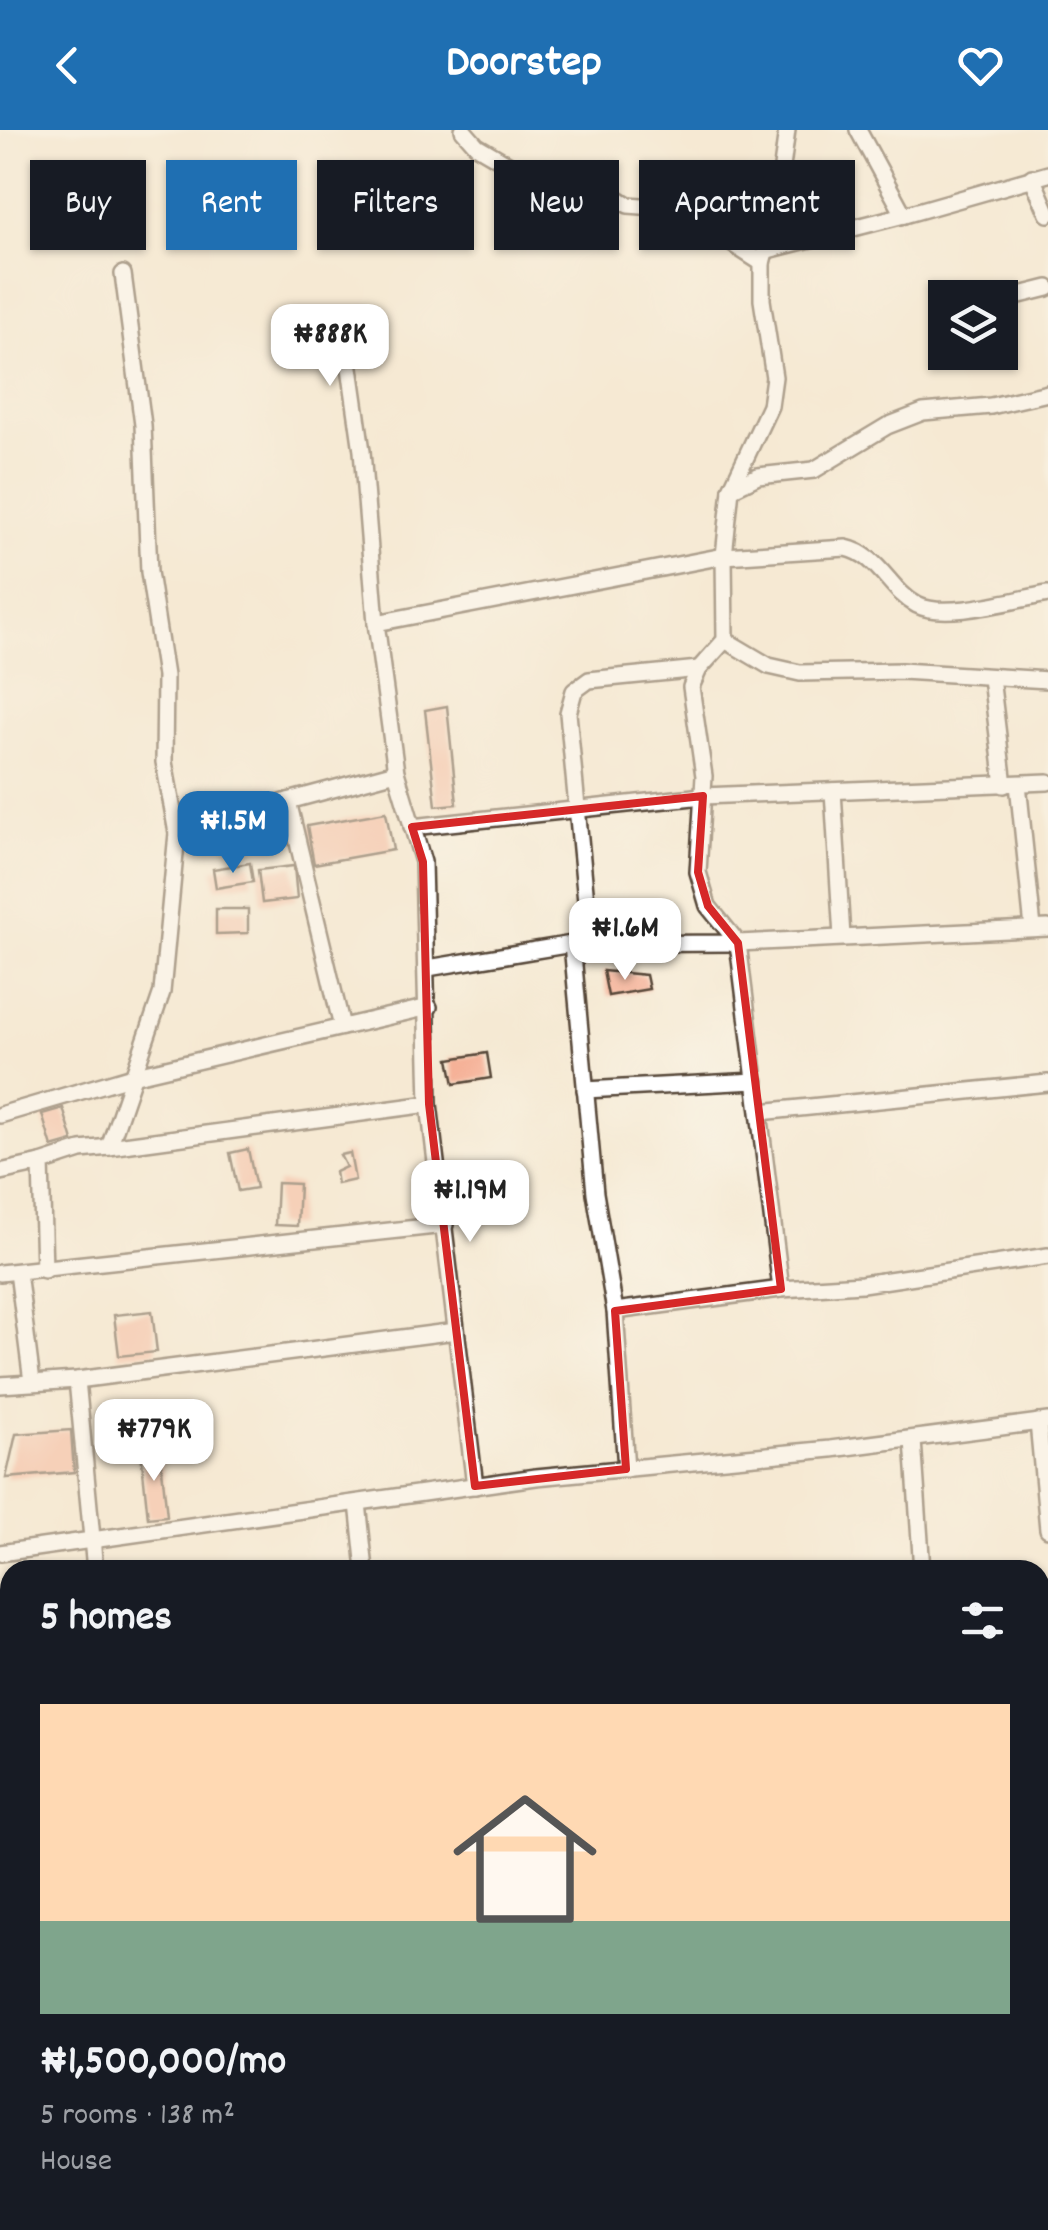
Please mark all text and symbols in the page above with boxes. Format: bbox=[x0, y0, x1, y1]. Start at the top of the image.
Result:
text: Doorstep bbox=[446, 33, 602, 97]
icon: back bbox=[40, 38, 95, 93]
icon: heart bbox=[953, 38, 1008, 93]
chip: Buy bbox=[30, 160, 146, 250]
chip: Rent bbox=[166, 160, 297, 250]
chip: Filters bbox=[317, 160, 474, 250]
chip: New bbox=[494, 160, 619, 250]
chip: Apartment bbox=[639, 160, 855, 250]
map controls bbox=[928, 280, 1018, 370]
button: layers bbox=[928, 280, 1018, 370]
pin: ₦888K bbox=[260, 304, 400, 389]
text: ₦888K bbox=[293, 313, 367, 359]
pin: ₦1.5M bbox=[163, 791, 303, 876]
text: ₦1.5M bbox=[200, 800, 266, 846]
pin: ₦1.6M bbox=[555, 898, 695, 983]
text: ₦1.6M bbox=[591, 907, 659, 953]
pin: ₦1.19M bbox=[389, 1160, 551, 1245]
text: ₦1.19M bbox=[433, 1169, 507, 1215]
pin: ₦779K bbox=[84, 1399, 224, 1484]
text: ₦779K bbox=[116, 1408, 192, 1454]
text: 5 homes bbox=[40, 1590, 172, 1650]
icon: filters bbox=[955, 1593, 1010, 1648]
icon: home bbox=[435, 1769, 615, 1949]
text: ₦1,500,000/mo bbox=[40, 2034, 286, 2094]
text: 5 rooms · 138 m² bbox=[40, 2094, 235, 2140]
text: House bbox=[40, 2140, 112, 2186]

